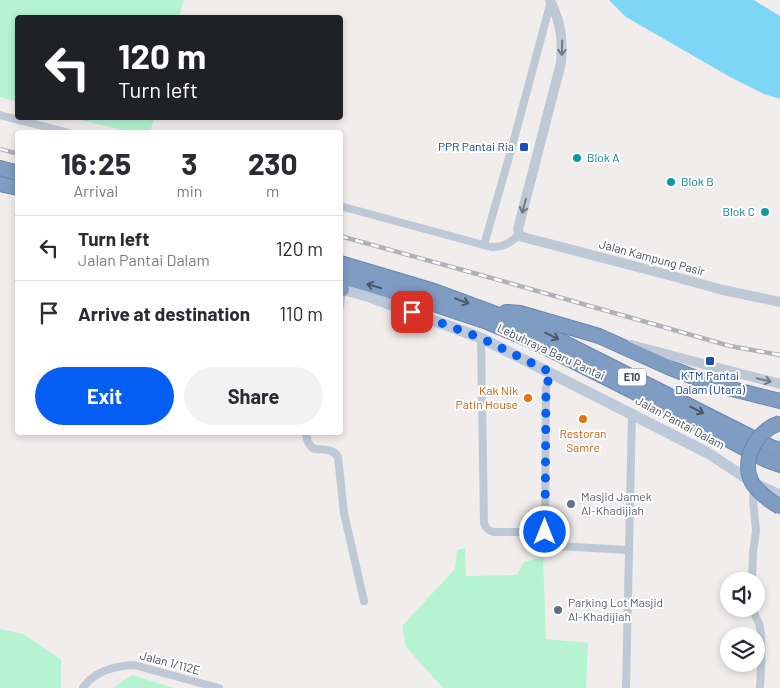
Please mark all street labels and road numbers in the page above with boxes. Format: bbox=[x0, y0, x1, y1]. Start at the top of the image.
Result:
street label: Jalan Kampung Pasir bbox=[598, 236, 707, 278]
street label: Lebuhraya Baru Pantai bbox=[495, 320, 607, 382]
road number: E10 bbox=[618, 368, 646, 386]
street label: Jalan Pantai Dalam bbox=[634, 393, 727, 452]
street label: Jalan 1/112E bbox=[139, 647, 202, 677]

